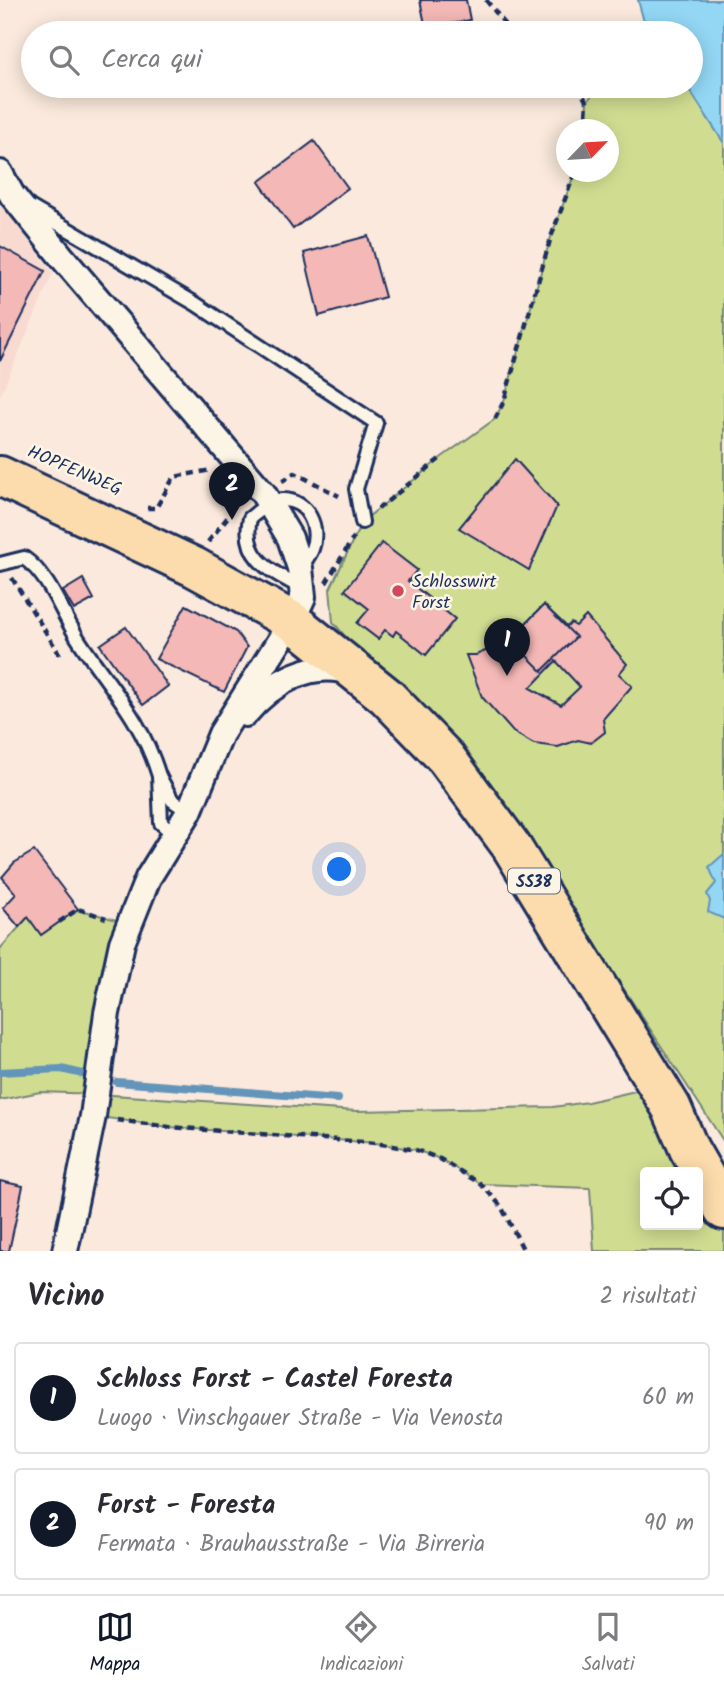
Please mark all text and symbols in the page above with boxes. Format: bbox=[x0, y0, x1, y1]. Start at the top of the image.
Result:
search box bbox=[21, 21, 703, 98]
text: Cerca qui bbox=[101, 39, 202, 81]
icon: search bbox=[45, 41, 83, 79]
north arrow bbox=[556, 119, 619, 182]
street label: HOPFENWEG bbox=[22, 438, 126, 504]
pin: 2 bbox=[209, 462, 255, 520]
place label: Schlosswirt Forst bbox=[412, 568, 497, 618]
marker: Schlosswirt Forst bbox=[390, 583, 406, 599]
pin: 1 bbox=[484, 618, 530, 676]
your location bbox=[322, 852, 356, 886]
road number: SS38 bbox=[508, 868, 560, 894]
map controls bbox=[640, 1167, 703, 1230]
button: locate bbox=[640, 1167, 703, 1230]
text: Vicino bbox=[28, 1273, 105, 1321]
text: 2 risultati bbox=[600, 1279, 696, 1315]
text: Schloss Forst - Castel Foresta bbox=[97, 1359, 453, 1401]
text: 1 bbox=[50, 1380, 56, 1416]
text: 60 m bbox=[642, 1380, 694, 1416]
text: Luogo · Vinschgauer Straße - Via Venosta bbox=[97, 1401, 503, 1437]
text: Forst - Foresta bbox=[97, 1485, 275, 1527]
text: 2 bbox=[46, 1506, 60, 1542]
text: 90 m bbox=[644, 1506, 694, 1542]
text: Fermata · Brauhausstraße - Via Birreria bbox=[97, 1527, 485, 1563]
tab: Mappa bbox=[90, 1608, 140, 1680]
tab: Indicazioni bbox=[319, 1608, 403, 1680]
tab: Salvati bbox=[582, 1608, 634, 1680]

